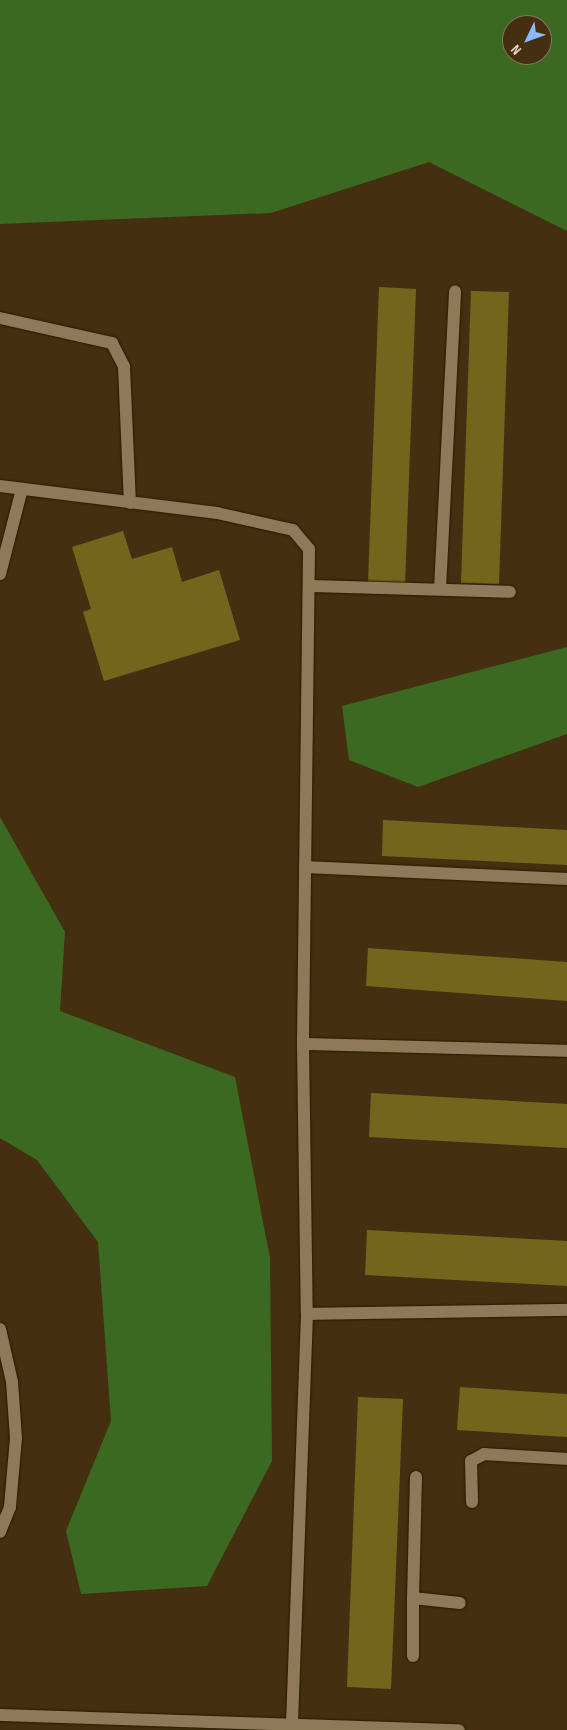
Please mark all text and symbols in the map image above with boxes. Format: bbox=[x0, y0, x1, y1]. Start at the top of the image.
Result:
north arrow bbox=[502, 15, 552, 65]
text: N bbox=[507, 41, 525, 58]

